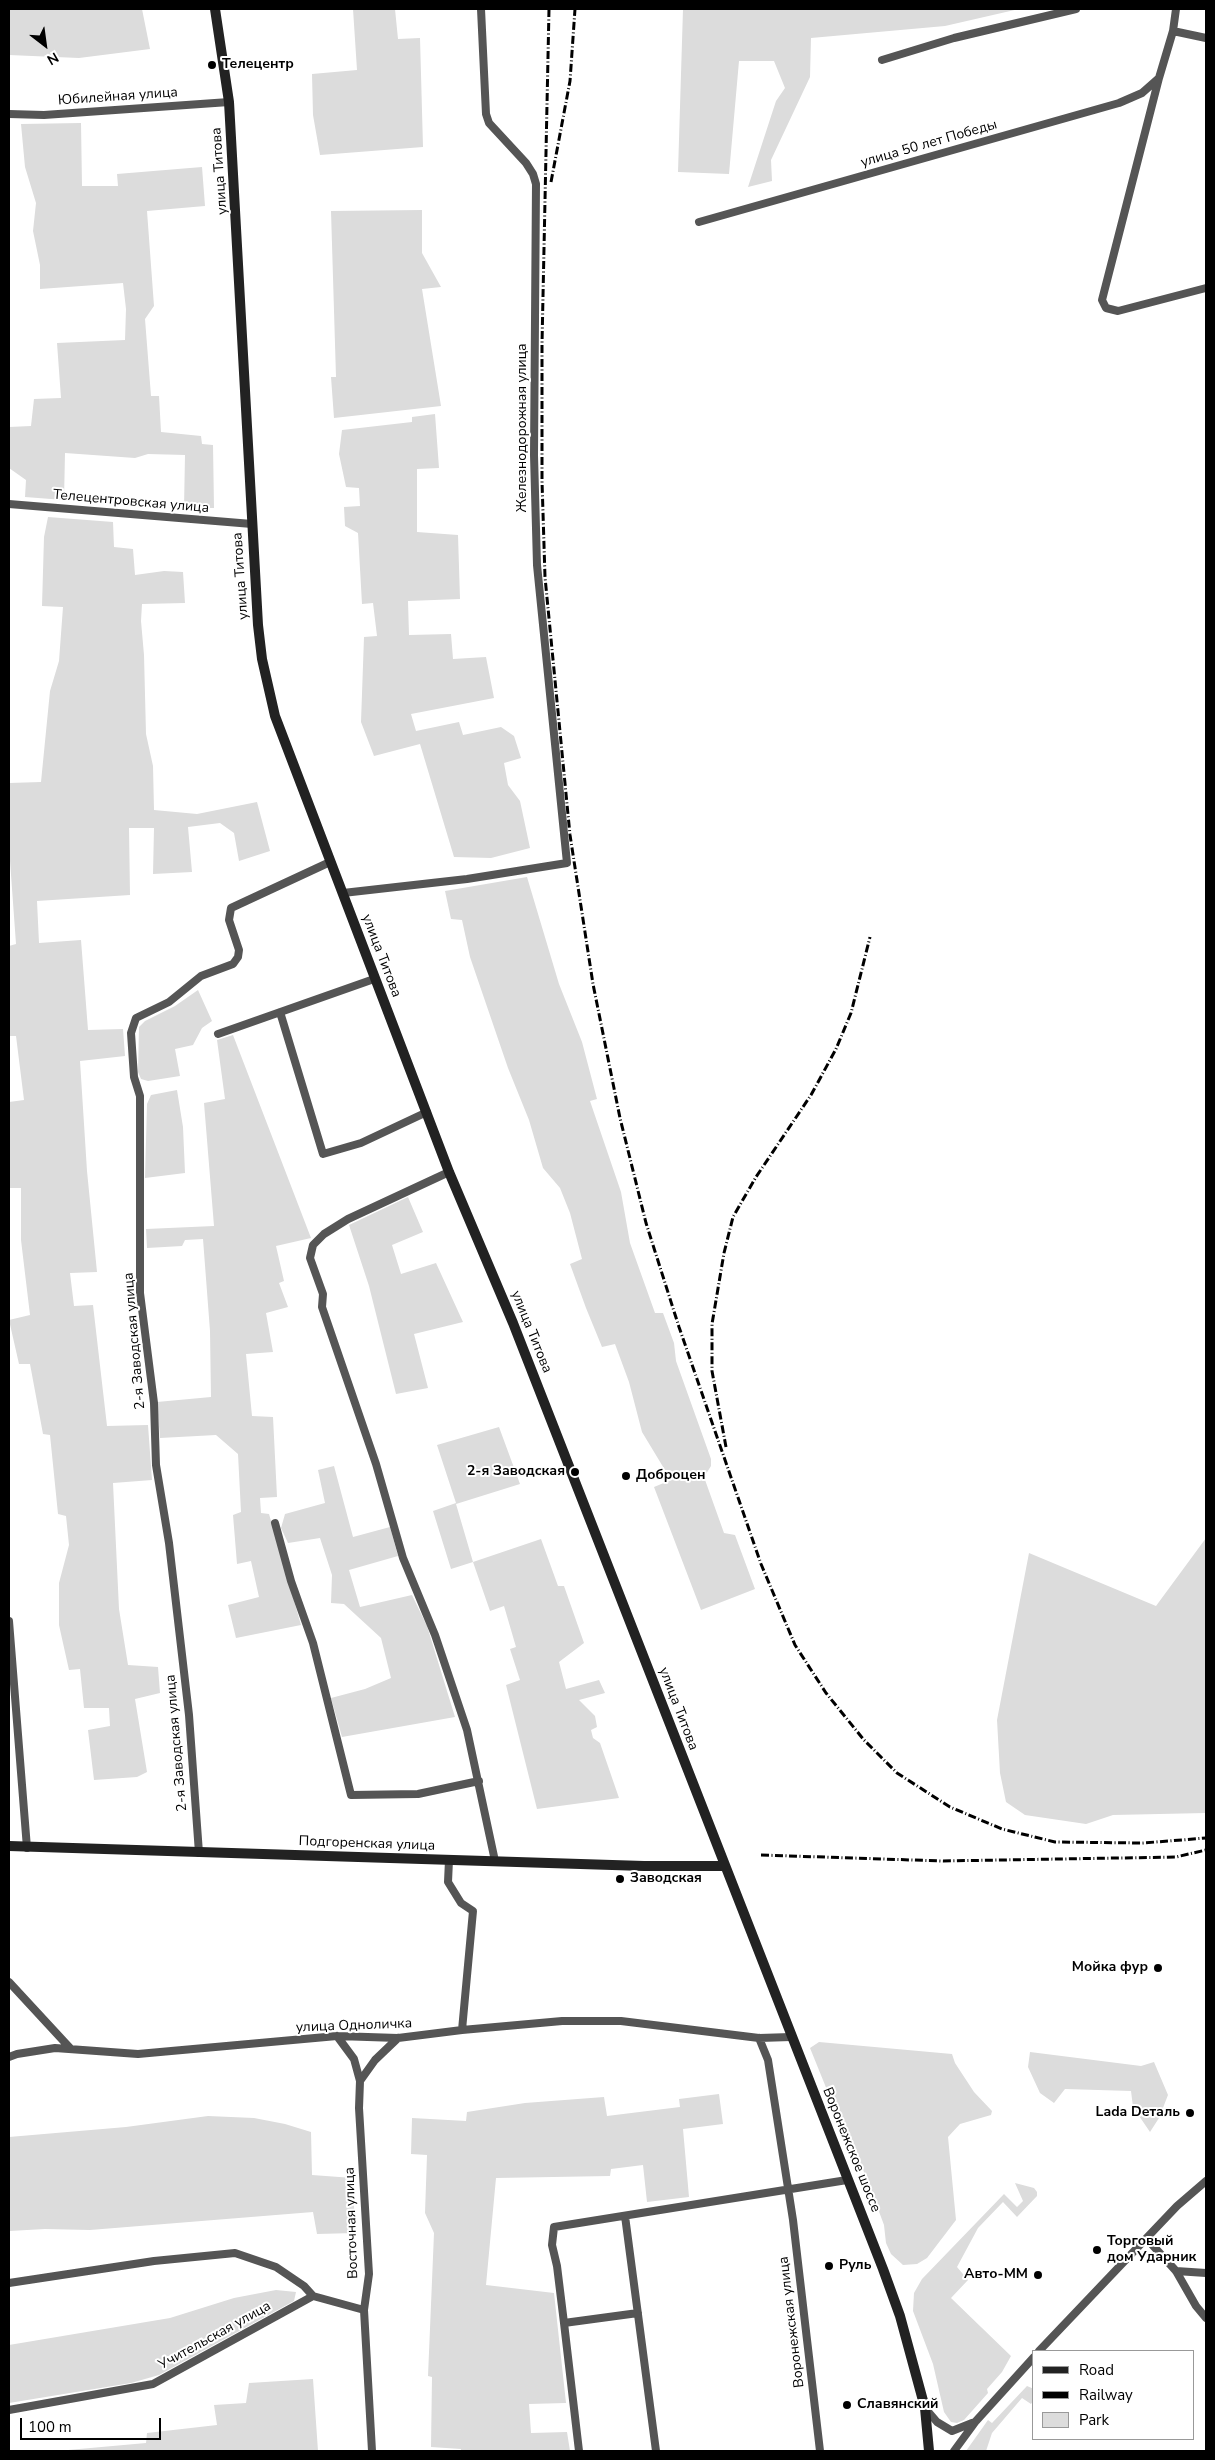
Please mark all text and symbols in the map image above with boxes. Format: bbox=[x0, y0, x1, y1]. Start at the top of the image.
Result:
north arrow bbox=[20, 20, 70, 70]
text: N bbox=[43, 48, 62, 69]
place label: Телецентр bbox=[222, 57, 294, 73]
marker: Телецентр bbox=[206, 59, 218, 71]
street label: Юбилейная улица bbox=[58, 84, 178, 110]
street label: улица 50 лет Победы bbox=[859, 116, 999, 172]
street label: улица Титова bbox=[209, 127, 231, 215]
street label: Железнодорожная улица bbox=[515, 343, 531, 513]
street label: Телецентровская улица bbox=[52, 487, 210, 517]
street label: улица Титова bbox=[230, 532, 252, 620]
street label: улица Титова bbox=[357, 912, 405, 1000]
street label: 2-я Заводская улица bbox=[121, 1272, 149, 1410]
street label: улица Титова bbox=[507, 1288, 555, 1376]
place label: 2-я Заводская bbox=[467, 1464, 565, 1480]
marker: 2-я Заводская bbox=[569, 1466, 581, 1478]
place label: Доброцен bbox=[636, 1468, 706, 1484]
marker: Доброцен bbox=[620, 1470, 632, 1482]
street label: улица Титова bbox=[654, 1665, 702, 1753]
street label: 2-я Заводская улица bbox=[163, 1674, 191, 1812]
street label: Подгоренская улица bbox=[298, 1833, 436, 1855]
place label: Заводская bbox=[630, 1871, 702, 1887]
marker: Заводская bbox=[614, 1873, 626, 1885]
place label: Мойка фур bbox=[1072, 1960, 1148, 1976]
marker: Мойка фур bbox=[1152, 1962, 1164, 1974]
street label: улица Одноличка bbox=[296, 2016, 412, 2036]
street label: Воронежское шоссе bbox=[818, 2085, 884, 2215]
place label: Lada Dеталь bbox=[1096, 2105, 1180, 2121]
marker: Lada Dеталь bbox=[1184, 2107, 1196, 2119]
street label: Восточная улица bbox=[342, 2167, 362, 2279]
place label: Торговый дом Ударник bbox=[1107, 2234, 1196, 2266]
marker: Торговый дом Ударник bbox=[1091, 2244, 1103, 2256]
street label: Воронежская улица bbox=[776, 2255, 808, 2389]
place label: Руль bbox=[839, 2258, 871, 2274]
marker: Руль bbox=[823, 2260, 835, 2272]
place label: Авто-ММ bbox=[964, 2267, 1028, 2283]
marker: Авто-ММ bbox=[1032, 2269, 1044, 2281]
street label: Учительская улица bbox=[156, 2298, 274, 2374]
legend bbox=[1032, 2350, 1195, 2440]
text: Road bbox=[1079, 2360, 1114, 2380]
text: Railway bbox=[1079, 2385, 1133, 2405]
place label: Славянский bbox=[857, 2397, 939, 2413]
marker: Славянский bbox=[841, 2399, 853, 2411]
scale bar bbox=[22, 2408, 164, 2440]
text: Park bbox=[1079, 2410, 1109, 2430]
text: 100 m bbox=[28, 2417, 72, 2437]

